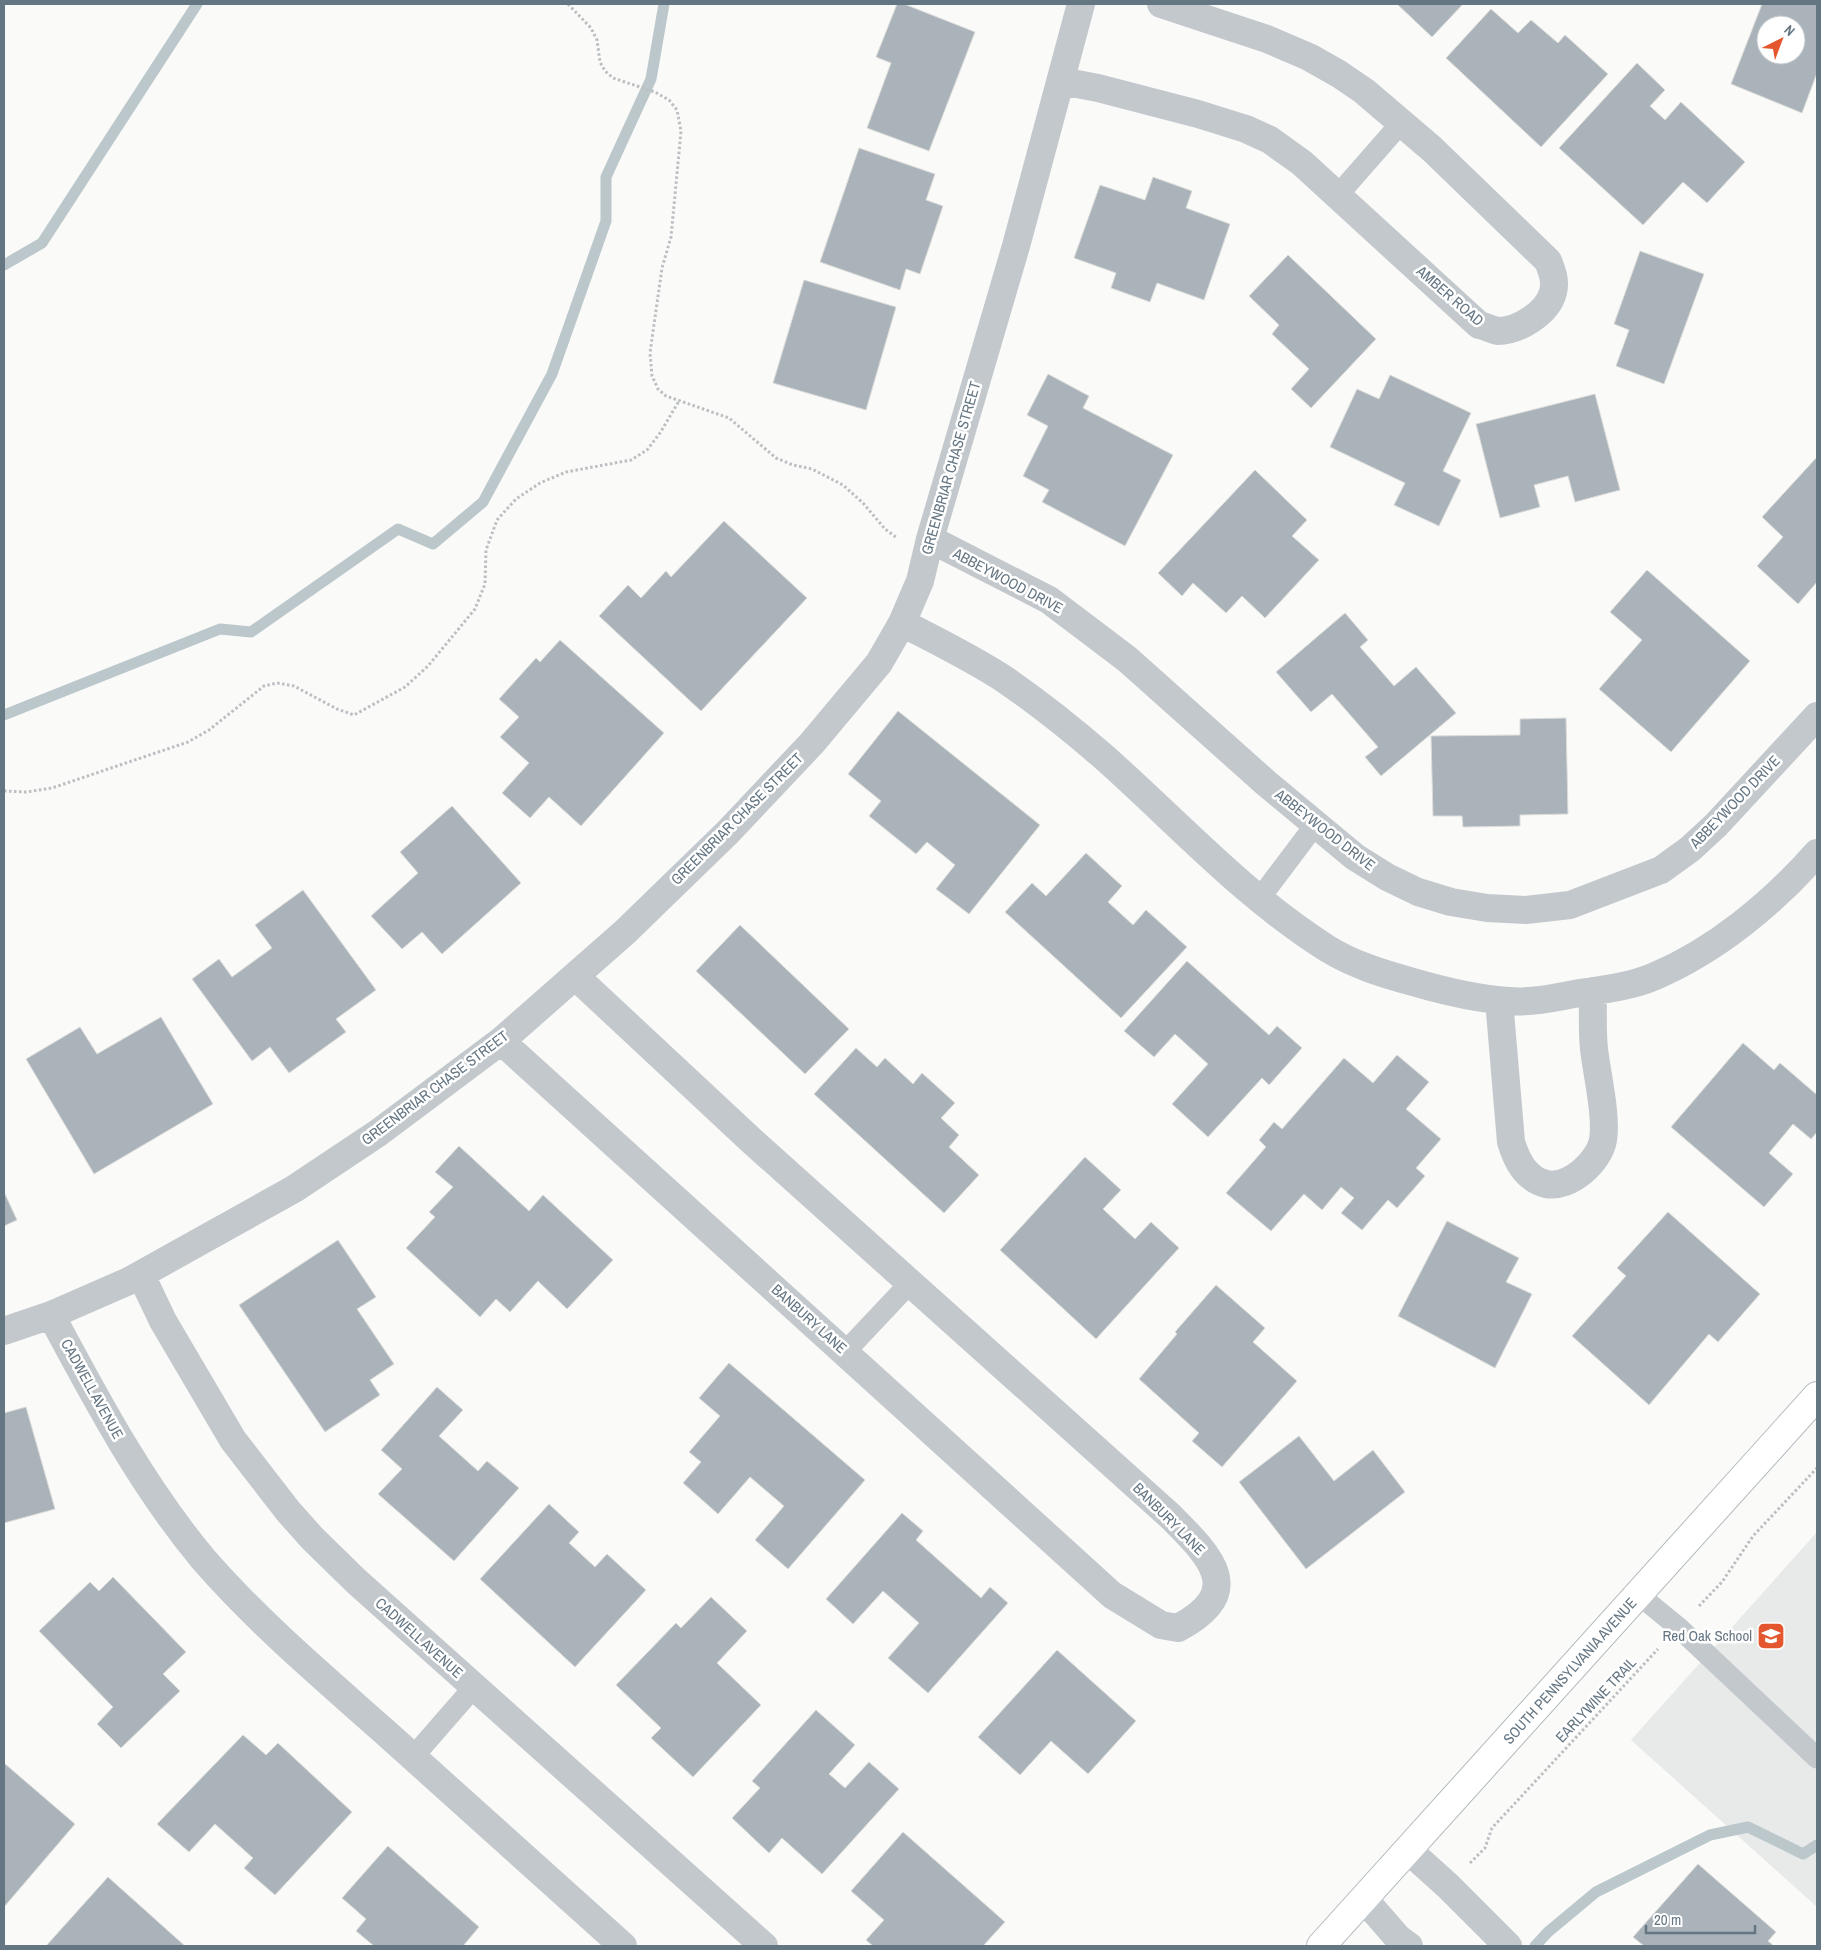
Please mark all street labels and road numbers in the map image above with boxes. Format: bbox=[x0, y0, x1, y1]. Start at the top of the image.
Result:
street label: AMBER ROAD bbox=[1411, 260, 1489, 331]
street label: GREENBRIAR CHASE STREET bbox=[916, 378, 985, 557]
street label: ABBEYWOOD DRIVE bbox=[949, 542, 1067, 618]
street label: GREENBRIAR CHASE STREET bbox=[666, 748, 808, 889]
street label: ABBEYWOOD DRIVE bbox=[1684, 751, 1784, 853]
street label: ABBEYWOOD DRIVE bbox=[1270, 783, 1380, 875]
street label: GREENBRIAR CHASE STREET bbox=[357, 1025, 513, 1150]
street label: BANBURY LANE bbox=[767, 1279, 852, 1358]
street label: CADWELL AVENUE bbox=[56, 1335, 129, 1443]
street label: BANBURY LANE bbox=[1128, 1478, 1210, 1560]
street label: CADWELL AVENUE bbox=[371, 1593, 468, 1683]
street label: SOUTH PENNSYLVANIA AVENUE bbox=[1498, 1593, 1641, 1749]
street label: EARLYWINE TRAIL bbox=[1551, 1652, 1641, 1747]

